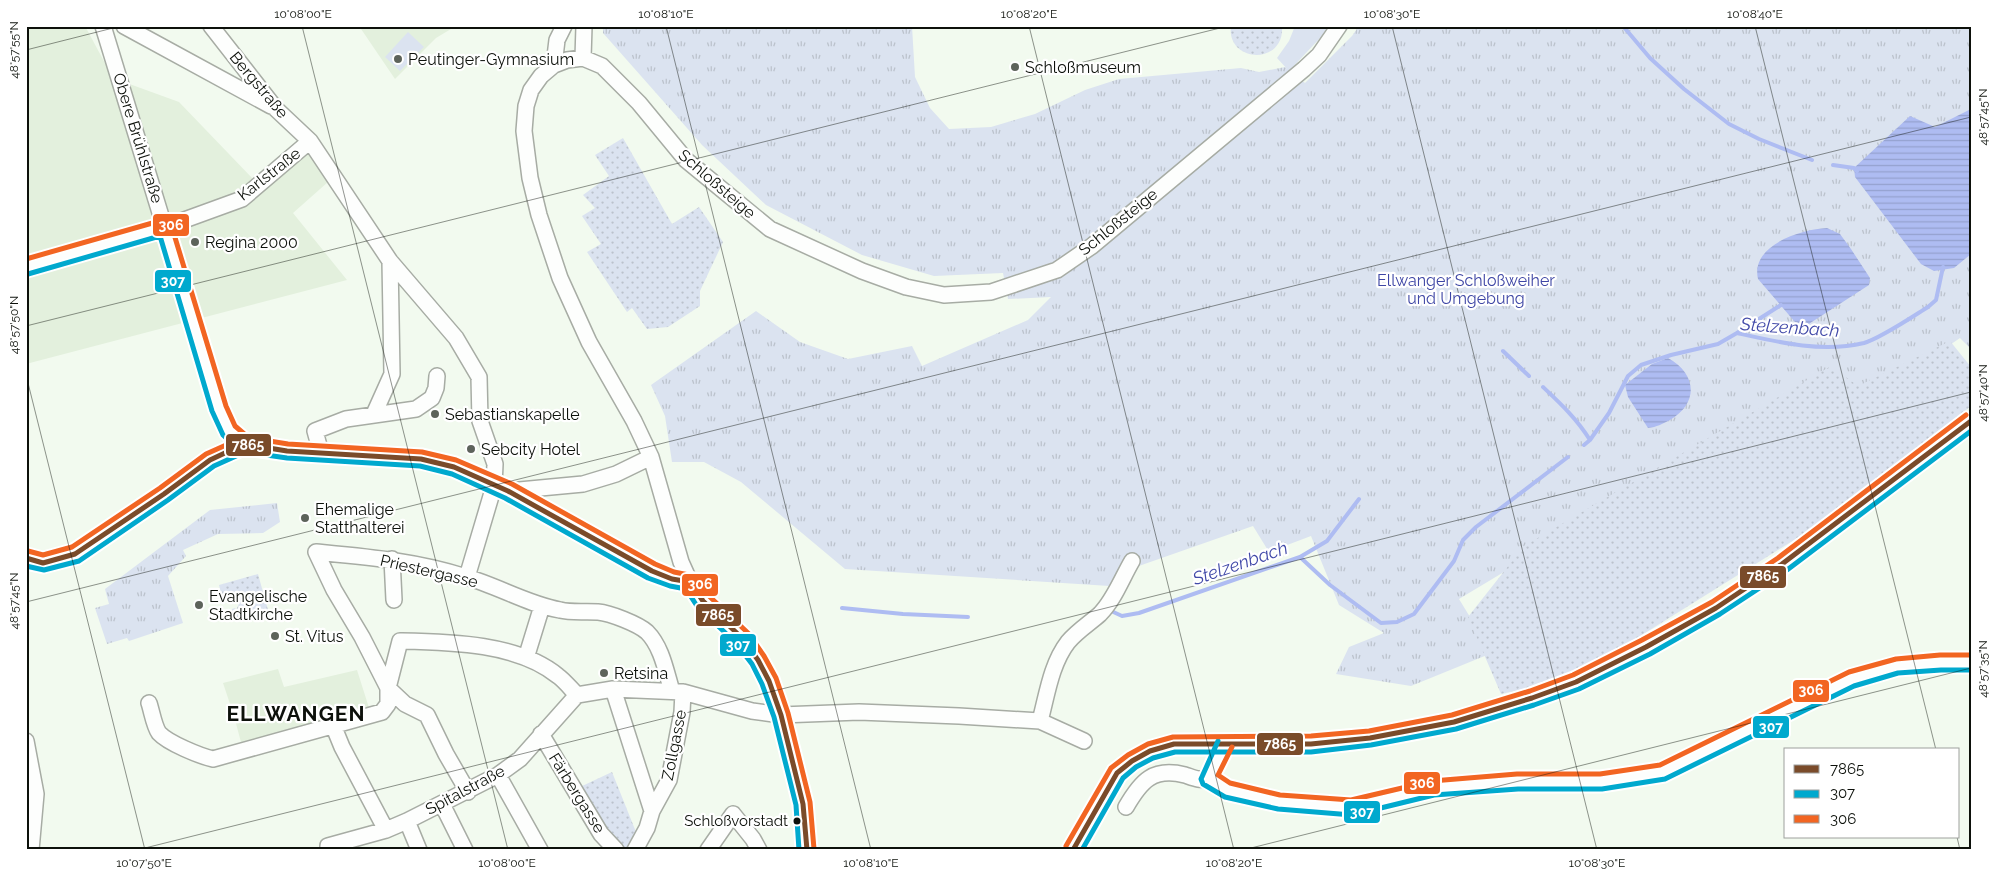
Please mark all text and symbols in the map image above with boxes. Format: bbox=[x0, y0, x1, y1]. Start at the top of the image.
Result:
text: 10°08'00"E bbox=[274, 7, 332, 21]
text: 10°08'10"E bbox=[638, 7, 694, 21]
text: 10°08'20"E bbox=[1001, 7, 1057, 21]
text: 10°08'30"E bbox=[1364, 7, 1420, 21]
text: 10°08'40"E bbox=[1727, 7, 1783, 21]
text: 48°57'55"N bbox=[7, 21, 21, 79]
street label: Bergstraße bbox=[226, 48, 292, 122]
place label: Peutinger-Gymnasium bbox=[408, 50, 574, 69]
marker: Peutinger-Gymnasium bbox=[392, 53, 404, 65]
place label: Schloßmuseum bbox=[1025, 58, 1141, 77]
marker: Schloßmuseum bbox=[1009, 61, 1021, 73]
street label: Obere Brühlstraße bbox=[109, 71, 167, 205]
text: 48°57'45"N bbox=[1976, 89, 1990, 145]
street label: Karlstraße bbox=[234, 144, 304, 204]
street label: Schloßsteige bbox=[675, 145, 759, 223]
street label: Schloßsteige bbox=[1075, 185, 1161, 259]
line badge: 306 bbox=[152, 213, 190, 237]
text: 306 bbox=[159, 217, 183, 233]
place label: Regina 2000 bbox=[205, 233, 298, 252]
marker: Regina 2000 bbox=[189, 236, 201, 248]
line badge: 307 bbox=[154, 269, 192, 293]
park label: Ellwanger Schloßweiher und Umgebung bbox=[1377, 271, 1555, 308]
text: 307 bbox=[161, 273, 185, 289]
text: 48°57'50"N bbox=[7, 296, 21, 354]
water label: Stelzenbach bbox=[1739, 313, 1840, 341]
text: 48°57'40"N bbox=[1976, 364, 1990, 422]
place label: Sebastianskapelle bbox=[445, 405, 580, 424]
marker: Sebastianskapelle bbox=[429, 408, 441, 420]
line badge: 7865 bbox=[225, 433, 272, 457]
text: 7865 bbox=[232, 437, 265, 453]
place label: Sebcity Hotel bbox=[481, 440, 581, 459]
marker: Sebcity Hotel bbox=[465, 443, 477, 455]
place label: Ehemalige Statthalterei bbox=[315, 500, 405, 537]
marker: Ehemalige Statthalterei bbox=[299, 512, 311, 524]
water label: Stelzenbach bbox=[1189, 537, 1290, 589]
street label: Priestergasse bbox=[378, 551, 480, 591]
line badge: 7865 bbox=[1739, 565, 1787, 589]
text: 7865 bbox=[1747, 568, 1780, 584]
text: 48°57'45"N bbox=[7, 573, 21, 629]
line badge: 306 bbox=[681, 573, 719, 597]
text: 306 bbox=[688, 576, 712, 592]
place label: Evangelische Stadtkirche bbox=[209, 587, 307, 624]
marker: Evangelische Stadtkirche bbox=[193, 599, 205, 611]
line badge: 7865 bbox=[695, 603, 742, 627]
text: 7865 bbox=[702, 607, 735, 623]
place label: St. Vitus bbox=[285, 627, 344, 646]
marker: St. Vitus bbox=[269, 630, 281, 642]
line badge: 307 bbox=[719, 633, 757, 657]
text: 307 bbox=[726, 637, 750, 653]
text: 48°57'35"N bbox=[1976, 640, 1990, 698]
place label: Retsina bbox=[614, 664, 668, 683]
marker: Retsina bbox=[598, 667, 610, 679]
line badge: 306 bbox=[1792, 679, 1830, 703]
text: 306 bbox=[1799, 682, 1823, 698]
district label: ELLWANGEN bbox=[226, 701, 366, 726]
street label: Zollgasse bbox=[658, 708, 690, 782]
line badge: 307 bbox=[1752, 715, 1790, 739]
text: 307 bbox=[1759, 719, 1783, 735]
line badge: 7865 bbox=[1256, 732, 1304, 756]
text: 7865 bbox=[1264, 736, 1297, 752]
legend bbox=[1784, 748, 1960, 838]
street label: Färbergasse bbox=[545, 749, 609, 837]
text: 7865 bbox=[1830, 760, 1864, 778]
street label: Spitalstraße bbox=[422, 761, 508, 819]
line badge: 306 bbox=[1403, 771, 1441, 795]
text: 306 bbox=[1410, 775, 1434, 791]
text: 307 bbox=[1830, 784, 1855, 802]
line badge: 307 bbox=[1343, 800, 1381, 824]
text: 307 bbox=[1350, 804, 1374, 820]
text: 306 bbox=[1830, 810, 1856, 828]
place label: Schloßvorstadt bbox=[684, 812, 788, 830]
marker: Schloßvorstadt bbox=[792, 816, 802, 826]
text: 10°07'50"E bbox=[116, 856, 172, 870]
text: 10°08'00"E bbox=[478, 856, 536, 870]
text: 10°08'10"E bbox=[843, 856, 899, 870]
text: 10°08'20"E bbox=[1206, 856, 1262, 870]
text: 10°08'30"E bbox=[1569, 856, 1625, 870]

